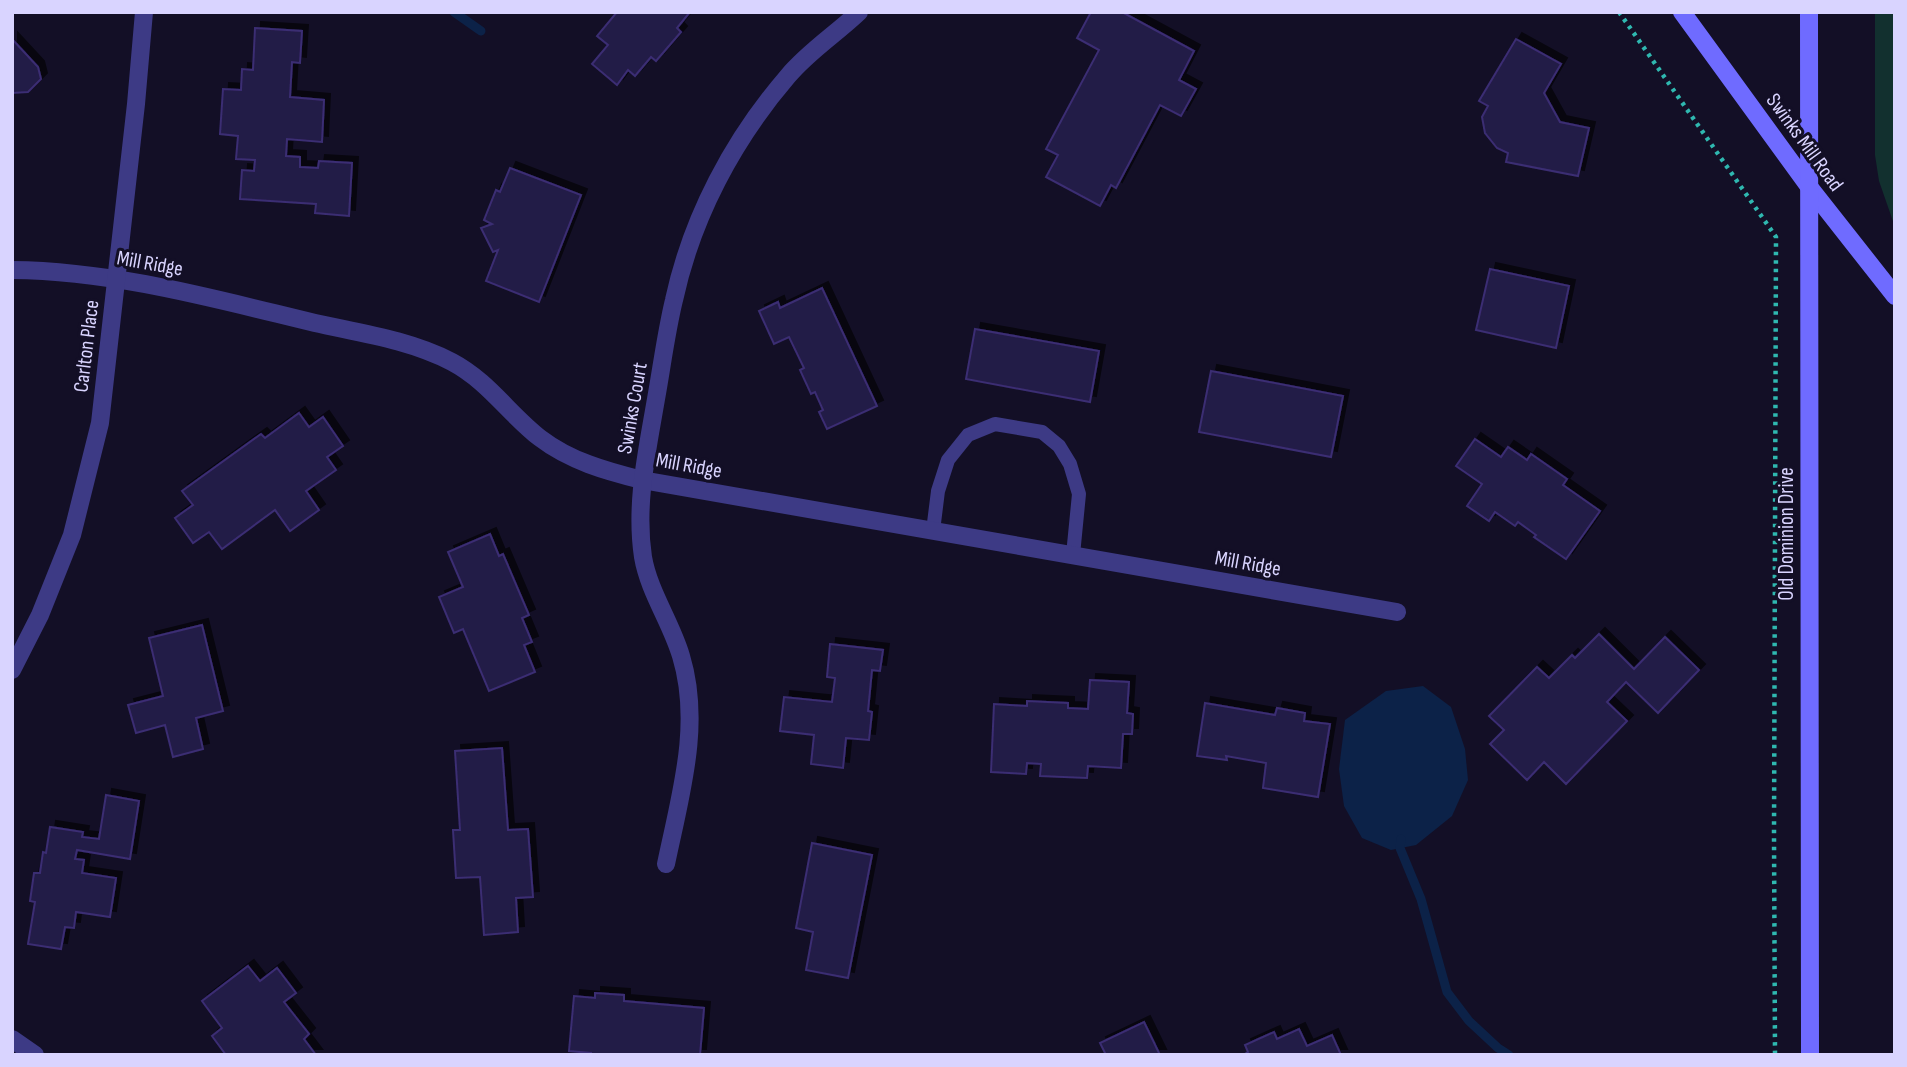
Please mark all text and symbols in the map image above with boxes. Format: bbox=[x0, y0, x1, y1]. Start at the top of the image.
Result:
street label: Swinks Mill Road bbox=[1761, 89, 1848, 196]
street label: Mill Ridge bbox=[115, 245, 185, 282]
street label: Carlton Place bbox=[68, 299, 105, 394]
street label: Swinks Court bbox=[612, 360, 653, 456]
street label: Mill Ridge bbox=[654, 447, 724, 484]
street label: Old Dominion Drive bbox=[1774, 467, 1799, 601]
street label: Mill Ridge bbox=[1213, 545, 1283, 582]

